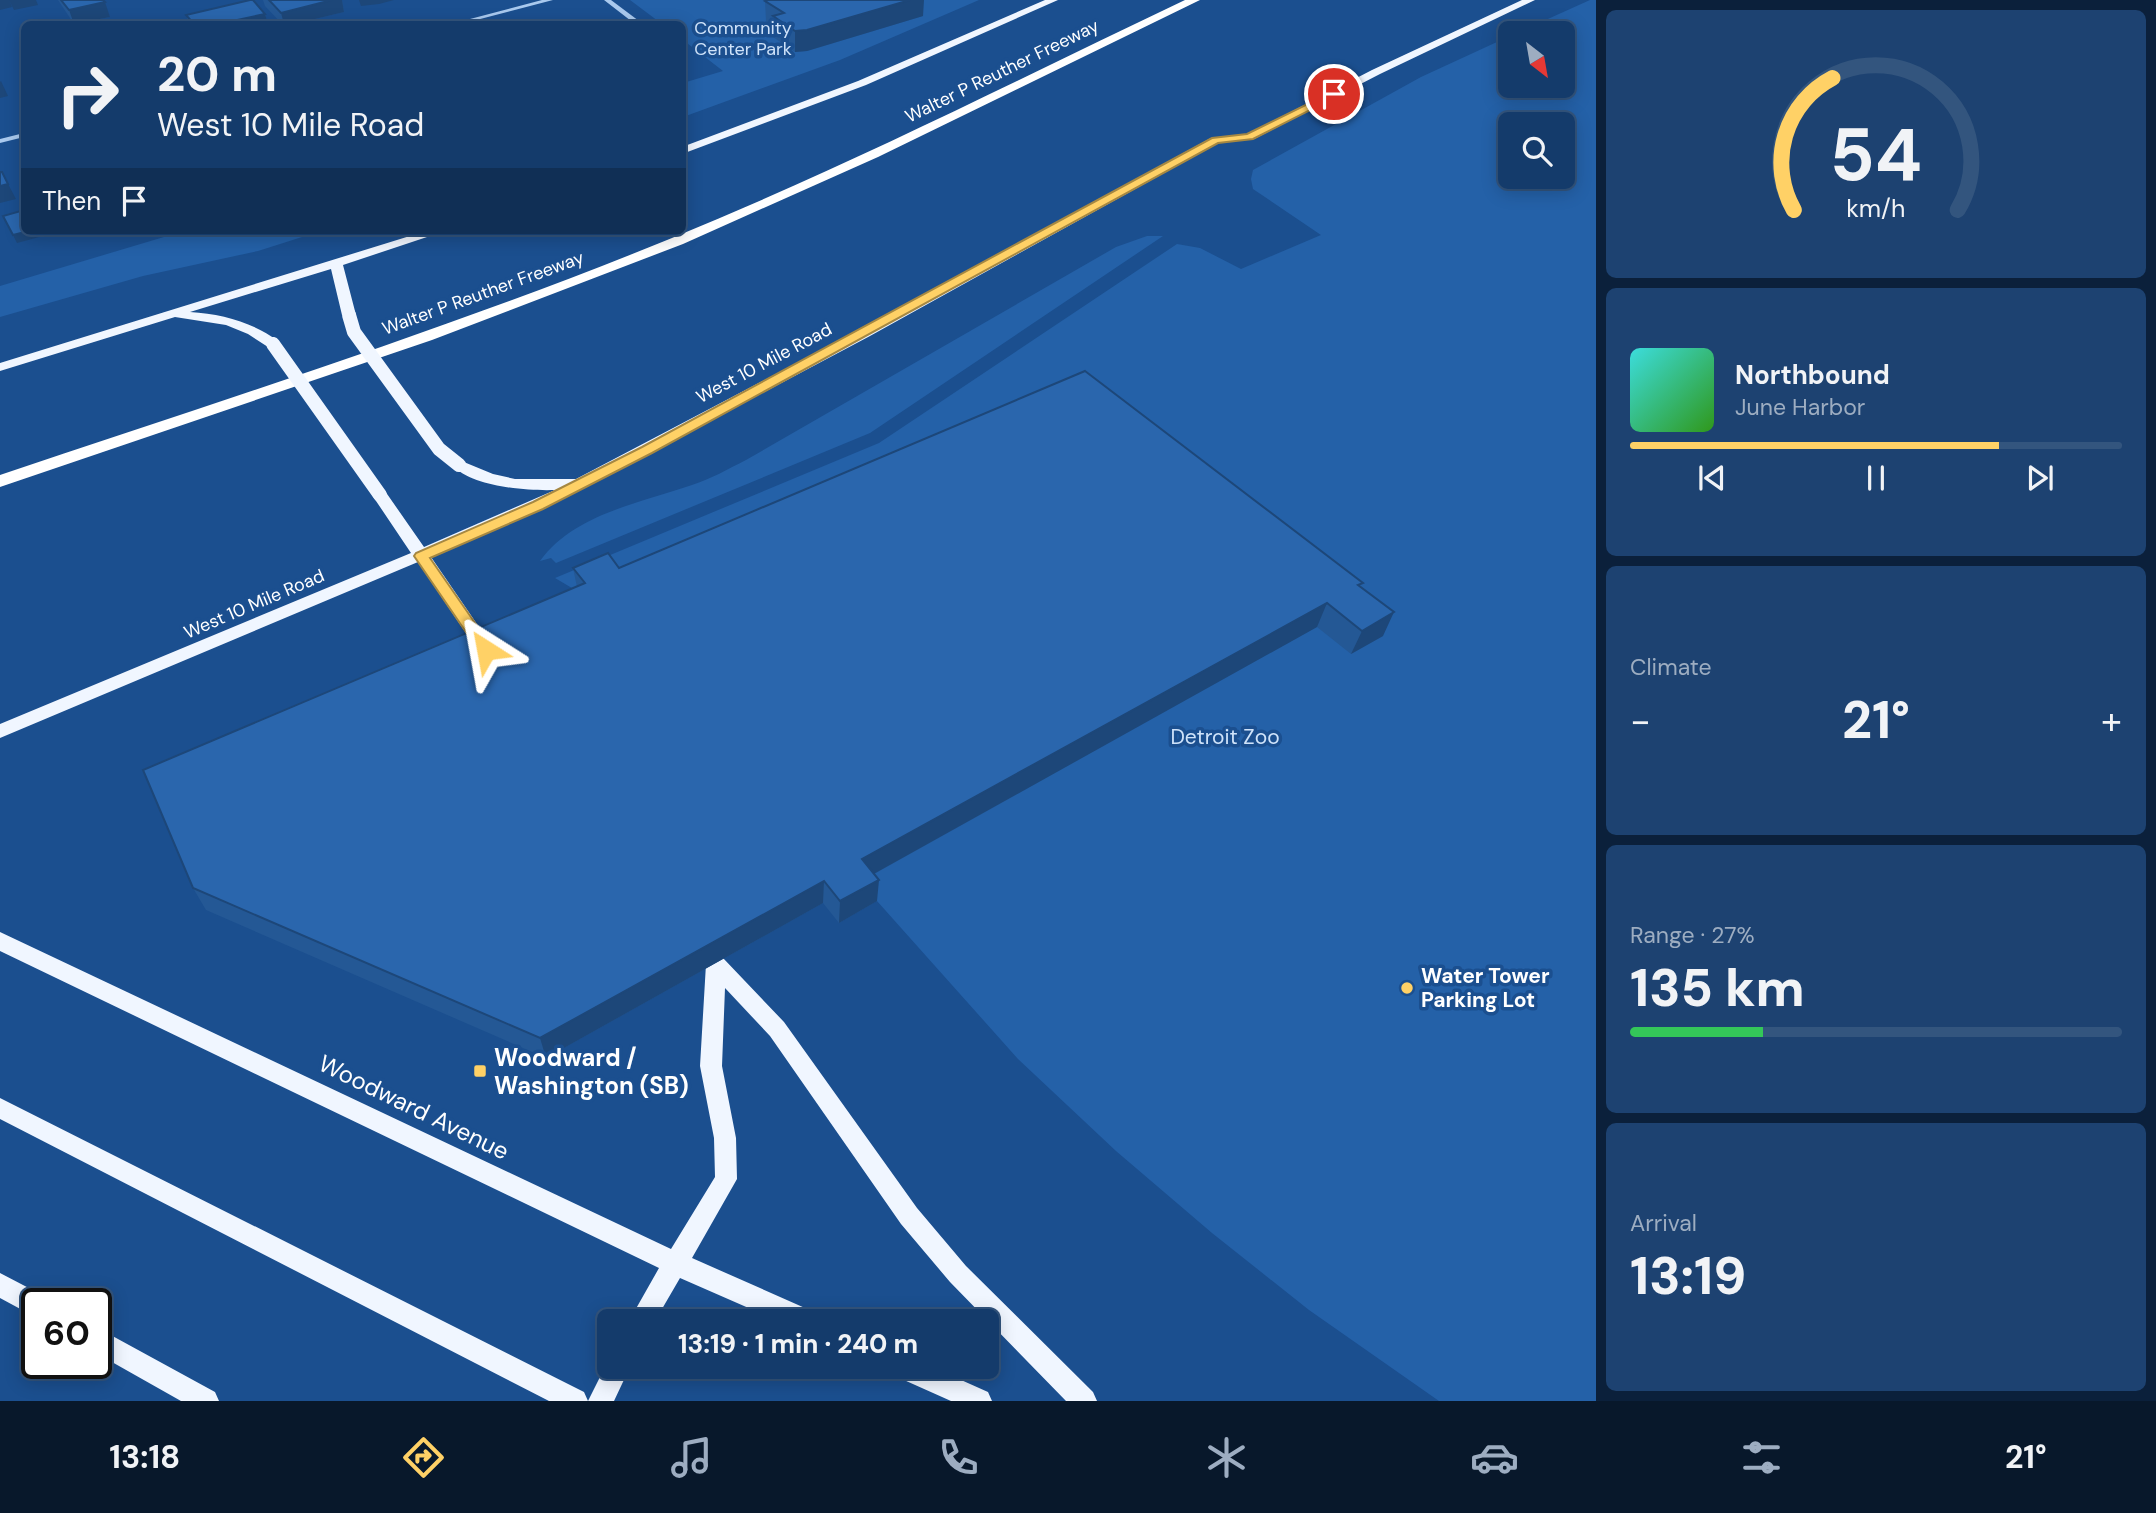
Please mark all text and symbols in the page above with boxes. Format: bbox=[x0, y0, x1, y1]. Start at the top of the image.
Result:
street label: Walter P Reuther Freeway bbox=[901, 14, 1103, 128]
park label: Community Center Park bbox=[694, 16, 792, 61]
north arrow bbox=[1498, 21, 1575, 98]
map controls bbox=[1498, 21, 1575, 189]
text: 20 m bbox=[157, 42, 277, 106]
icon: right bbox=[42, 49, 133, 140]
pin bbox=[1304, 64, 1364, 124]
icon: arrive bbox=[1315, 75, 1353, 113]
text: West 10 Mile Road bbox=[157, 104, 424, 146]
text: 54 bbox=[1830, 108, 1922, 203]
button: search bbox=[1498, 112, 1575, 189]
icon: arrive bbox=[115, 182, 153, 220]
text: Then bbox=[42, 184, 101, 218]
text: km/h bbox=[1846, 192, 1906, 225]
street label: Walter P Reuther Freeway bbox=[379, 245, 587, 341]
street label: West 10 Mile Road bbox=[692, 317, 836, 409]
text: Northbound bbox=[1735, 358, 1890, 392]
text: June Harbor bbox=[1735, 392, 1865, 422]
icon: previous bbox=[1693, 459, 1731, 497]
icon: pause bbox=[1857, 459, 1895, 497]
icon: next bbox=[2021, 459, 2059, 497]
street label: West 10 Mile Road bbox=[180, 564, 328, 644]
position arrow bbox=[449, 613, 523, 687]
text: Climate bbox=[1630, 652, 1712, 682]
text: 21° bbox=[1842, 686, 1910, 754]
text: − bbox=[1630, 696, 1651, 746]
text: + bbox=[2101, 696, 2122, 746]
park label: Detroit Zoo bbox=[1170, 723, 1280, 751]
text: Range · 27% bbox=[1630, 920, 1755, 950]
text: 135 km bbox=[1630, 954, 1805, 1022]
place label: Water Tower Parking Lot bbox=[1421, 962, 1550, 1014]
marker: Water Tower Parking Lot bbox=[1399, 980, 1415, 996]
place label: Woodward / Washington (SB) bbox=[494, 1042, 689, 1101]
street label: Woodward Avenue bbox=[314, 1048, 514, 1166]
marker: Woodward / Washington (SB) bbox=[472, 1063, 488, 1079]
text: Arrival bbox=[1630, 1208, 1697, 1238]
text: 13:19 bbox=[1630, 1242, 1746, 1310]
speed limit sign: 60 bbox=[21, 1288, 112, 1379]
text: 13:19 · 1 min · 240 m bbox=[678, 1327, 918, 1361]
icon: directions bbox=[399, 1433, 448, 1482]
icon: music bbox=[667, 1433, 716, 1482]
icon: phone bbox=[934, 1433, 983, 1482]
icon: climate bbox=[1202, 1433, 1251, 1482]
icon: car bbox=[1470, 1433, 1519, 1482]
icon: filters bbox=[1737, 1433, 1786, 1482]
text: 13:18 bbox=[109, 1436, 180, 1478]
text: 21° bbox=[2005, 1436, 2047, 1478]

